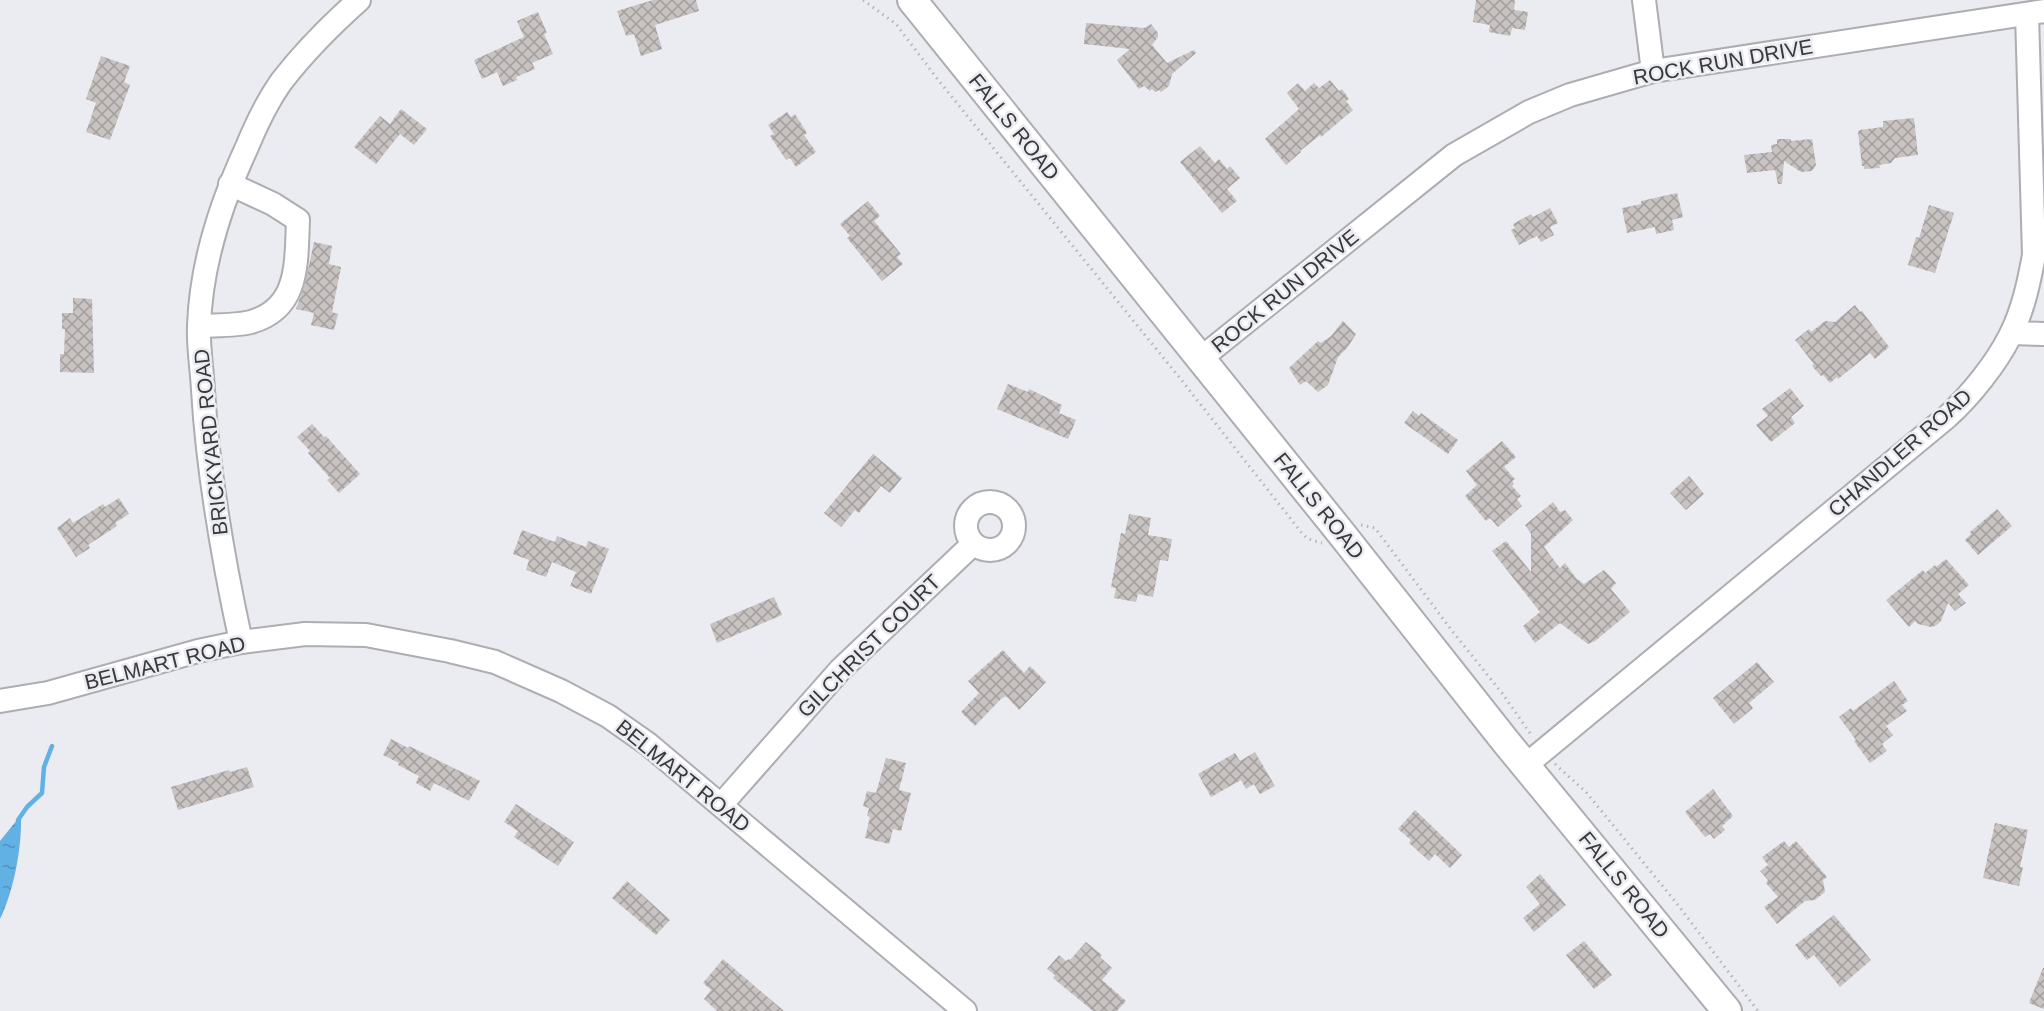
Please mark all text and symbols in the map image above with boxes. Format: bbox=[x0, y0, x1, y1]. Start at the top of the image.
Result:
street label: ROCK RUN DRIVE bbox=[1631, 34, 1815, 89]
street label: FALLS ROAD bbox=[965, 69, 1064, 184]
street label: ROCK RUN DRIVE bbox=[1207, 224, 1363, 357]
street label: BRICKYARD ROAD bbox=[189, 348, 232, 536]
street label: CHANDLER ROAD bbox=[1823, 384, 1976, 521]
street label: FALLS ROAD bbox=[1270, 448, 1369, 563]
street label: GILCHRIST COURT bbox=[793, 570, 945, 722]
street label: BELMART ROAD bbox=[82, 631, 248, 694]
street label: BELMART ROAD bbox=[612, 715, 755, 836]
street label: FALLS ROAD bbox=[1575, 827, 1674, 942]

